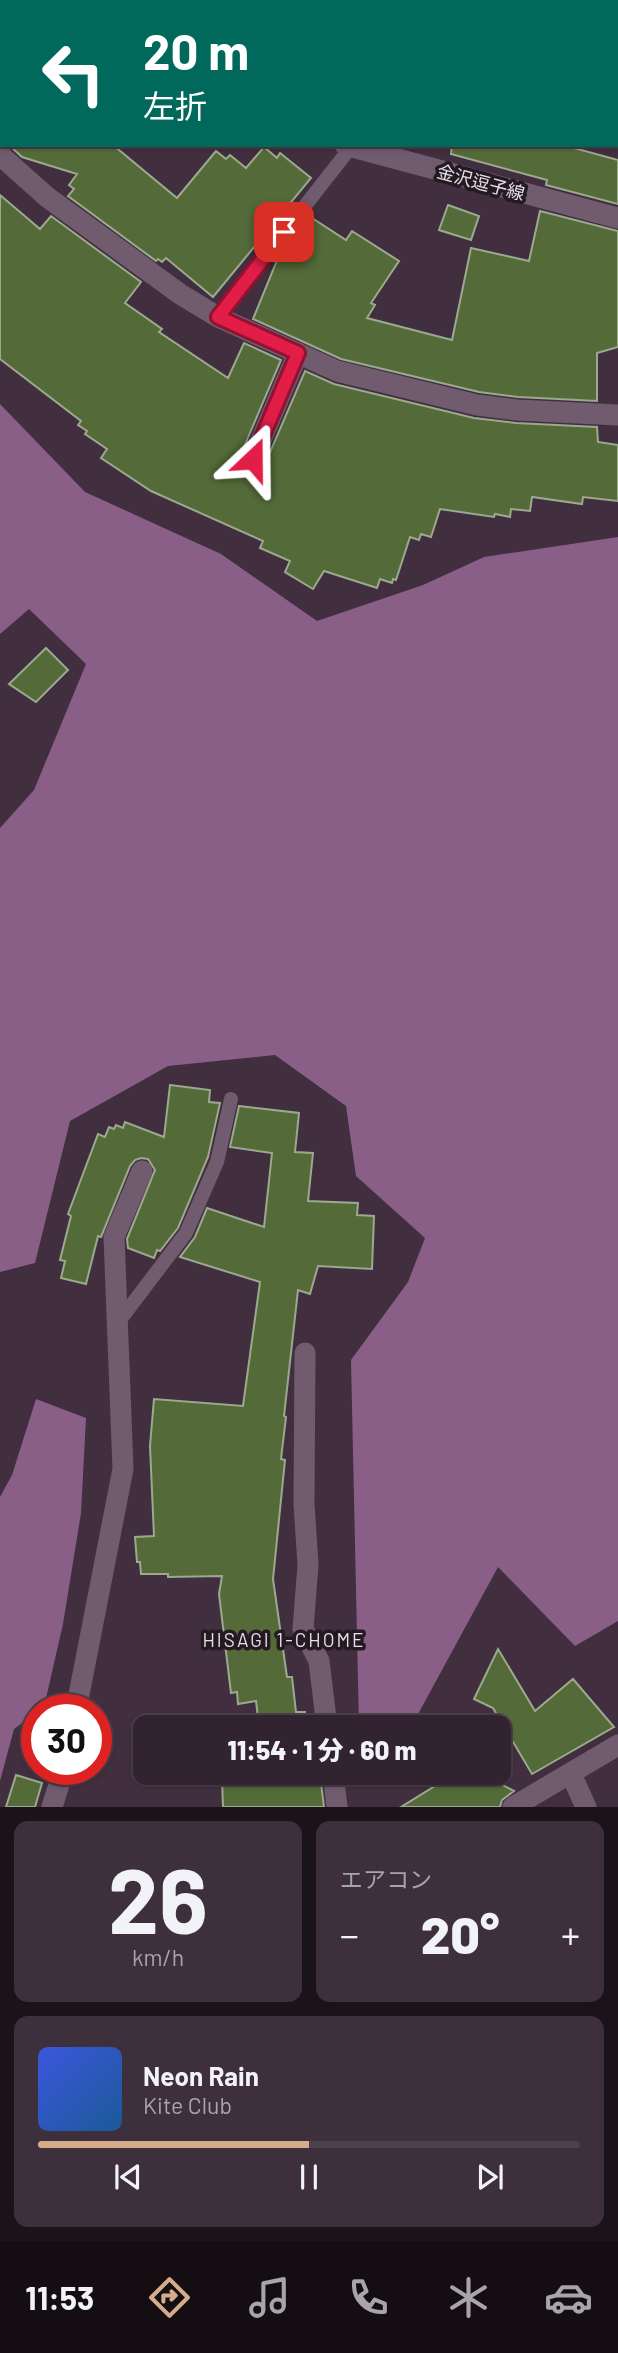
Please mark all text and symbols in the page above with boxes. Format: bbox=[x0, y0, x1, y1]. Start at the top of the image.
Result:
text: 20 m bbox=[143, 21, 249, 80]
icon: left bbox=[28, 28, 119, 119]
text: 左折 bbox=[143, 86, 207, 124]
street label: 金沢逗子線 bbox=[435, 160, 527, 204]
pin bbox=[254, 202, 314, 262]
icon: arrive bbox=[265, 213, 303, 251]
position arrow bbox=[216, 422, 290, 496]
district label: HISAGI 1-CHOME bbox=[202, 1628, 366, 1651]
speed limit sign: 30 bbox=[21, 1694, 112, 1785]
text: 11:54 · 1 分 · 60 m bbox=[228, 1734, 416, 1765]
text: 26 bbox=[108, 1843, 208, 1952]
text: エアコン bbox=[340, 1865, 432, 1893]
text: 20° bbox=[421, 1902, 499, 1964]
text: − bbox=[340, 1911, 359, 1957]
text: + bbox=[561, 1911, 580, 1957]
text: km/h bbox=[132, 1943, 184, 1971]
text: Neon Rain bbox=[143, 2060, 259, 2091]
text: Kite Club bbox=[143, 2091, 232, 2119]
icon: previous bbox=[109, 2158, 147, 2196]
icon: pause bbox=[290, 2158, 328, 2196]
icon: next bbox=[471, 2158, 509, 2196]
icon: directions bbox=[145, 2273, 194, 2322]
icon: music bbox=[245, 2273, 294, 2322]
icon: phone bbox=[344, 2273, 393, 2322]
icon: climate bbox=[444, 2273, 493, 2322]
icon: car bbox=[544, 2273, 593, 2322]
text: 11:53 bbox=[25, 2278, 94, 2316]

